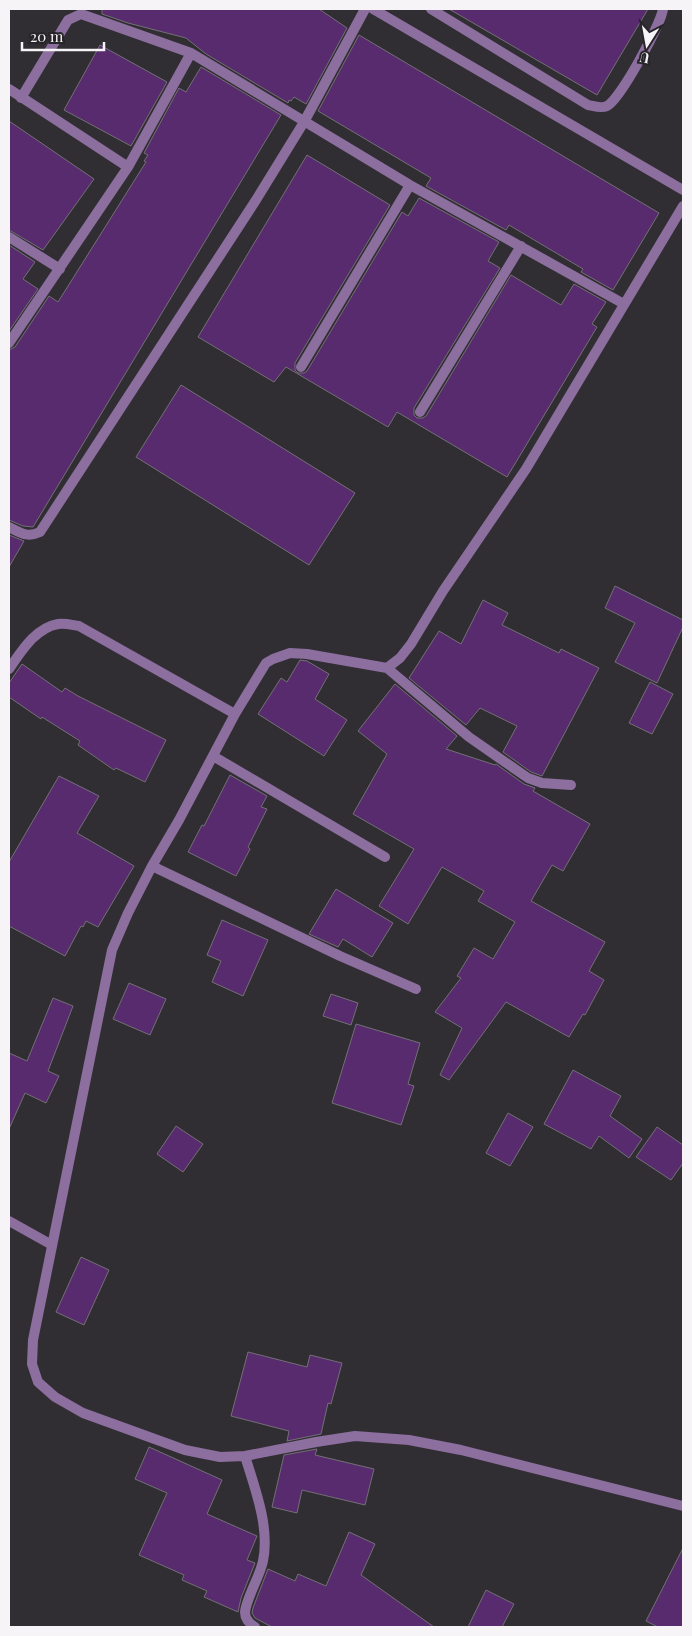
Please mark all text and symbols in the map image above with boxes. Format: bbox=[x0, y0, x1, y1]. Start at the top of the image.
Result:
scale bar bbox=[22, 20, 105, 52]
north arrow bbox=[622, 20, 672, 70]
text: 20 m bbox=[30, 26, 64, 46]
text: U bbox=[638, 48, 651, 68]

